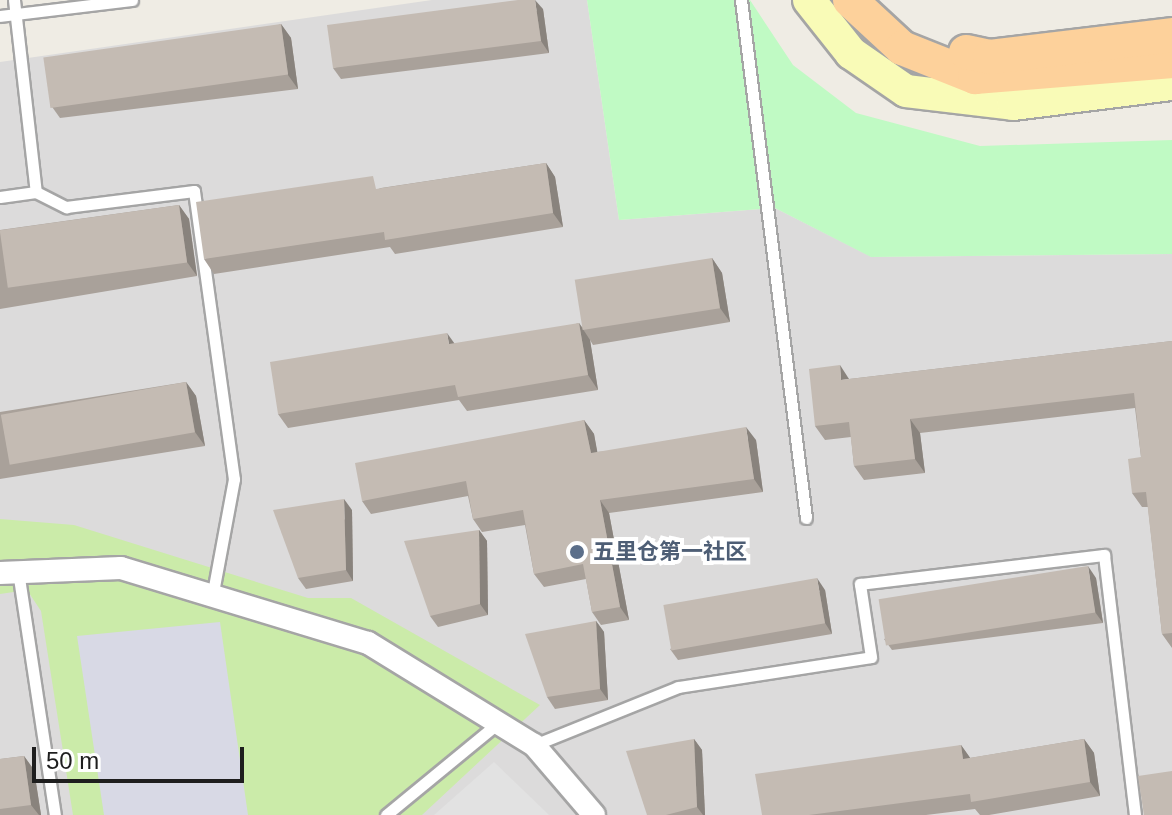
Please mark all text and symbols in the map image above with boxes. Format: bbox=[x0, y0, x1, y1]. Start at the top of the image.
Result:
place label: 五里仓第一社区 bbox=[593, 539, 747, 565]
marker: 五里仓第一社区 bbox=[568, 543, 586, 561]
scale bar bbox=[36, 731, 248, 781]
text: 50 m bbox=[46, 747, 99, 774]

